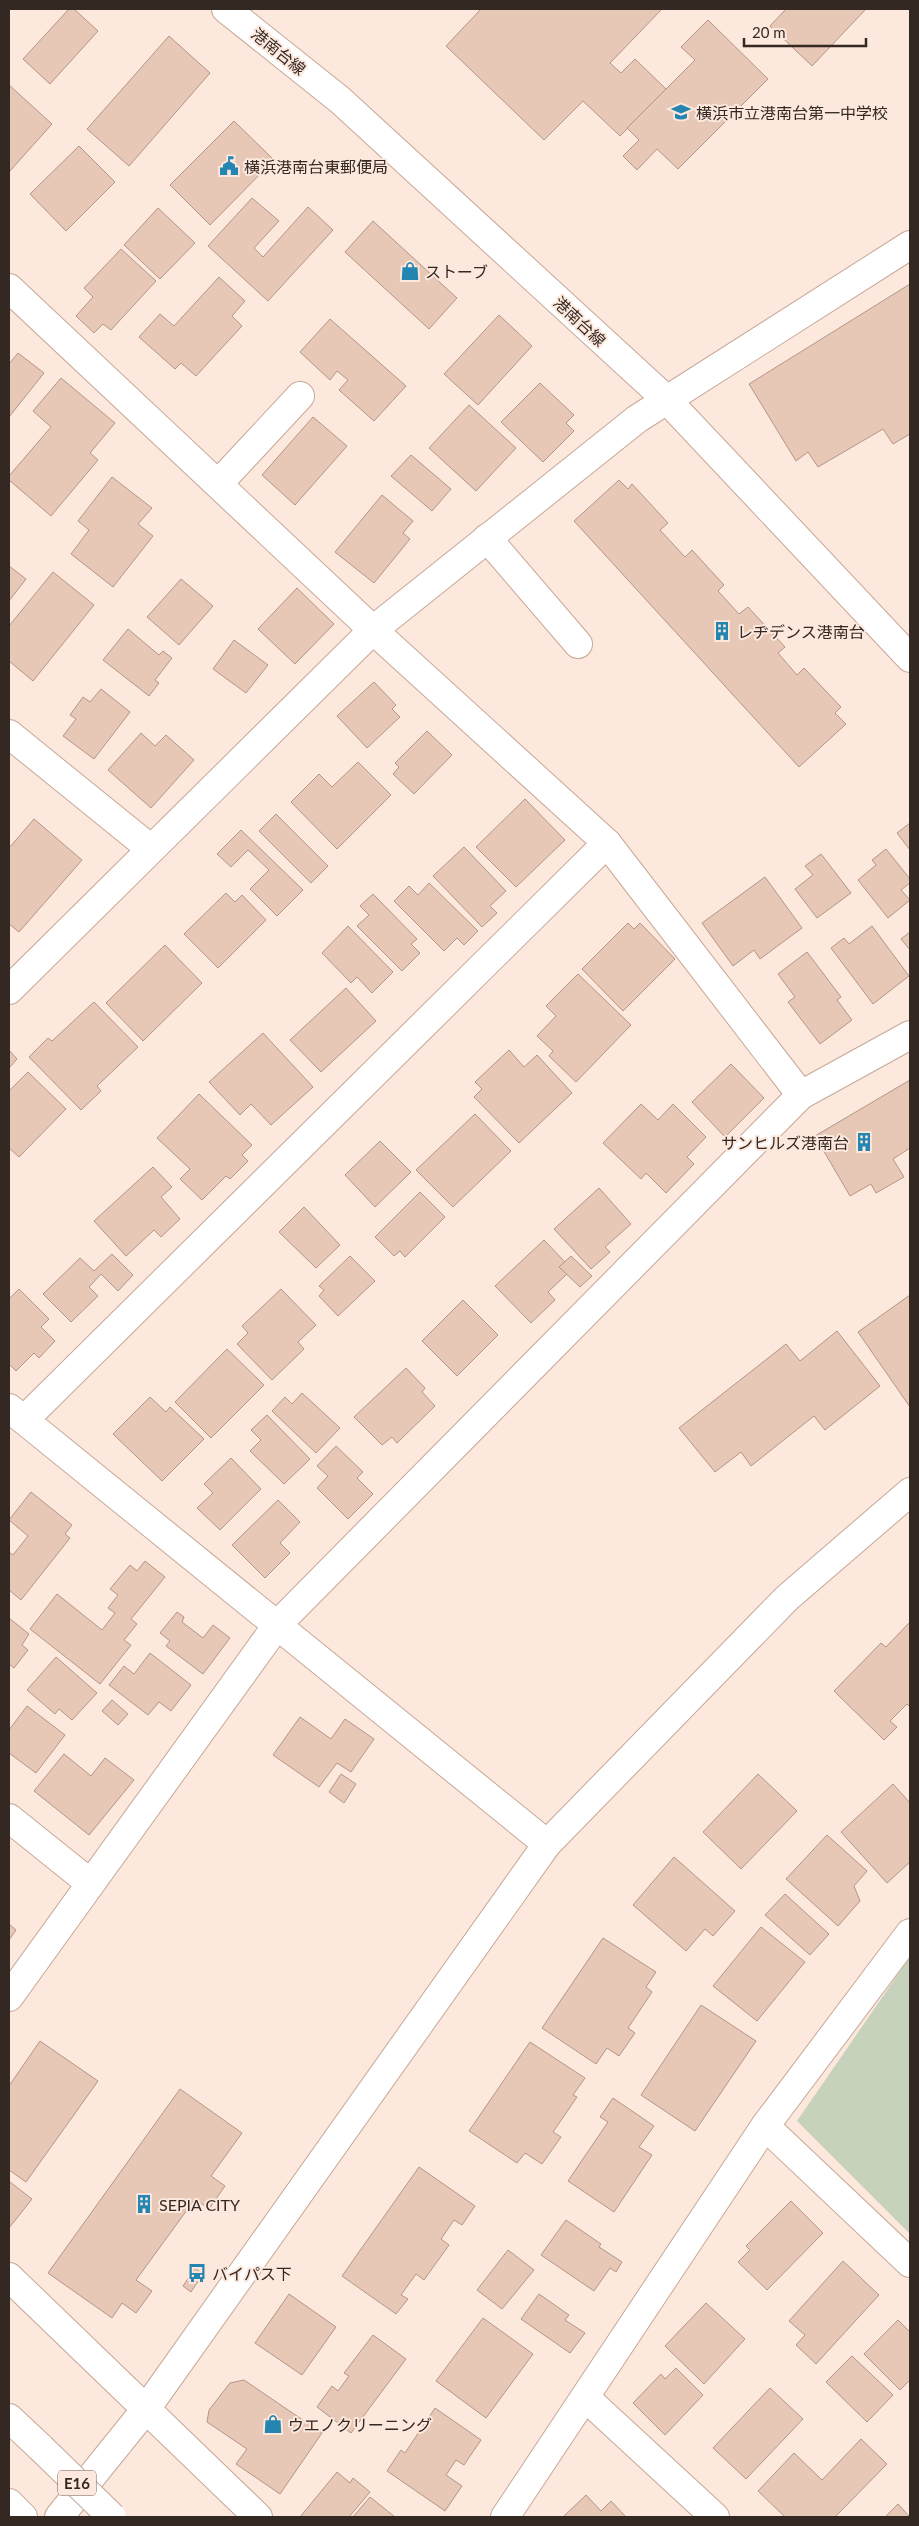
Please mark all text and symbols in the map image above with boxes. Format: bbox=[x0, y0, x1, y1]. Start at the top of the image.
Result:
scale bar bbox=[744, 15, 866, 47]
street label: 港南台線 bbox=[248, 23, 310, 79]
text: 20 m bbox=[752, 23, 786, 41]
school or university icon: 横浜市立港南台第一中学校 bbox=[670, 101, 692, 123]
place label: 横浜市立港南台第一中学校 bbox=[696, 103, 888, 122]
public building icon: 横浜港南台東郵便局 bbox=[218, 155, 240, 177]
place label: 横浜港南台東郵便局 bbox=[244, 157, 388, 176]
shop icon: ストーブ bbox=[399, 260, 421, 282]
place label: ストーブ bbox=[425, 262, 488, 281]
street label: 港南台線 bbox=[550, 292, 610, 350]
building icon: レヂデンス港南台 bbox=[711, 620, 733, 642]
place label: レヂデンス港南台 bbox=[737, 622, 865, 641]
building icon: サンヒルズ港南台 bbox=[853, 1131, 875, 1153]
place label: サンヒルズ港南台 bbox=[721, 1133, 849, 1152]
building icon: SEPIA CITY bbox=[133, 2193, 155, 2215]
place label: SEPIA CITY bbox=[159, 2195, 240, 2214]
bus stop icon: バイパス下 bbox=[186, 2262, 208, 2284]
place label: バイパス下 bbox=[212, 2264, 292, 2283]
shop icon: ウエノクリーニング bbox=[262, 2413, 284, 2435]
place label: ウエノクリーニング bbox=[288, 2415, 432, 2434]
road number: E16 bbox=[58, 2470, 96, 2496]

